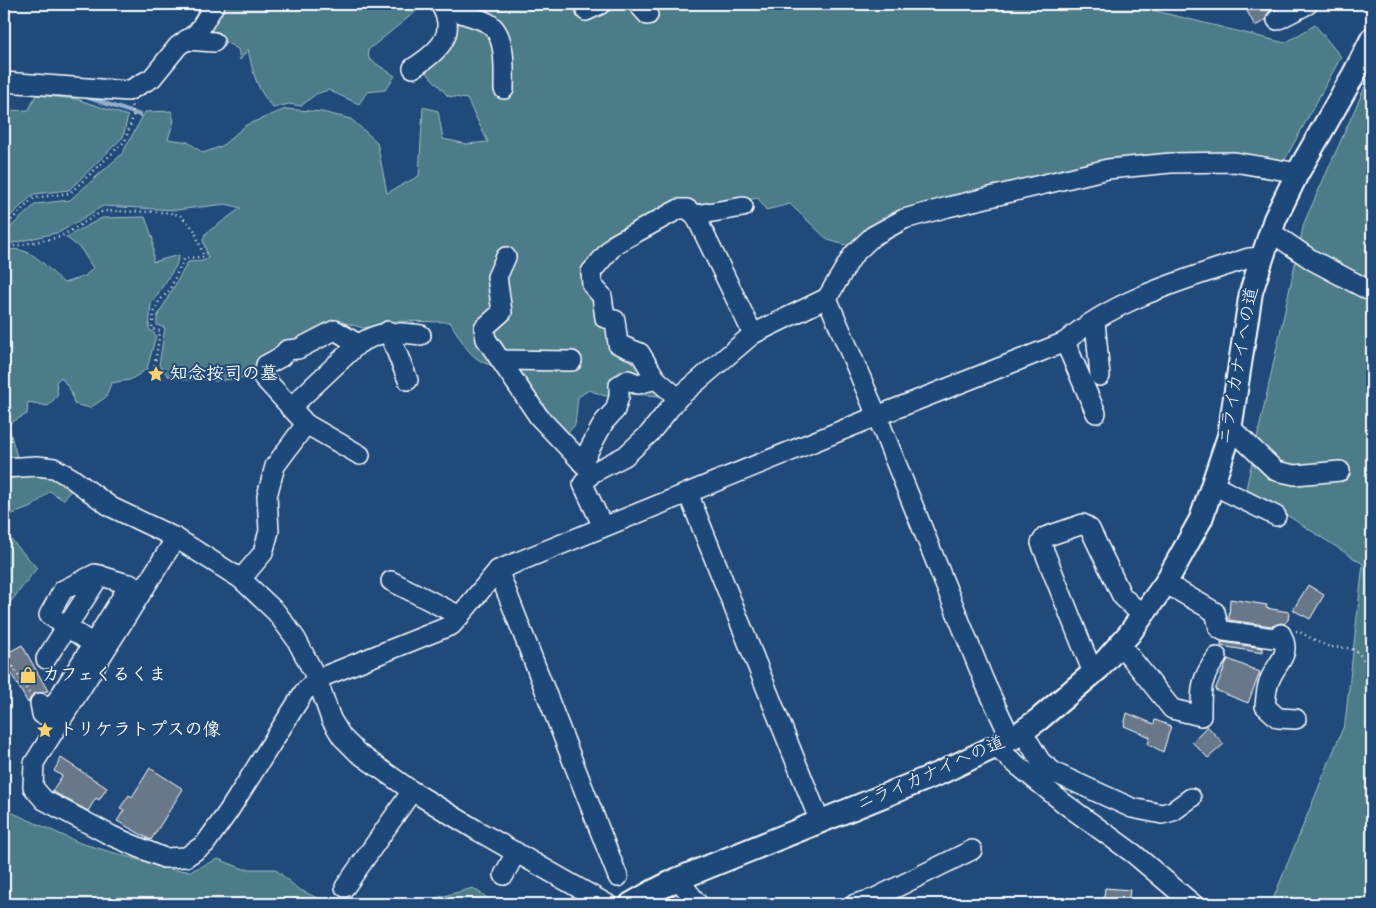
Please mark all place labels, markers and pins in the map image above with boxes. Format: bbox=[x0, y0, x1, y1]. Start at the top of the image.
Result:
place label: 知念按司の墓 bbox=[170, 360, 278, 389]
place icon: 知念按司の墓 bbox=[146, 364, 166, 384]
place label: カフェくるくま bbox=[42, 661, 167, 690]
shop icon: カフェくるくま bbox=[18, 665, 38, 685]
place label: トリケラトプスの像 bbox=[59, 716, 221, 745]
place icon: トリケラトプスの像 bbox=[35, 720, 55, 740]

